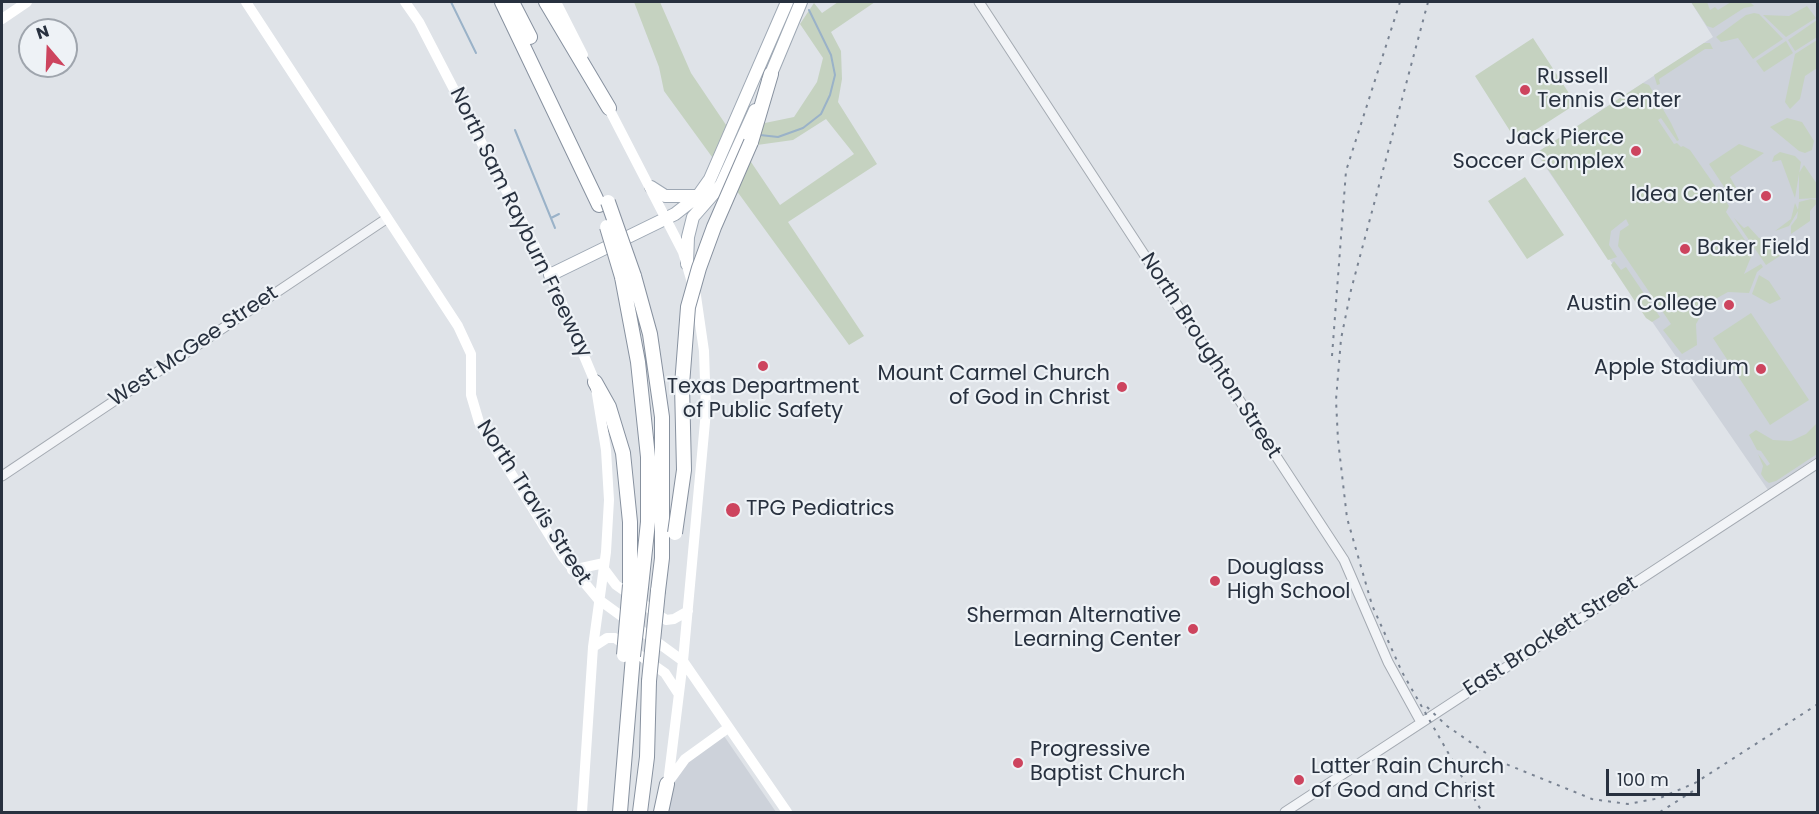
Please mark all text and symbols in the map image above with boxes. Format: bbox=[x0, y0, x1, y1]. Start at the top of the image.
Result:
north arrow bbox=[18, 18, 78, 78]
text: N bbox=[33, 20, 52, 45]
place label: Russell Tennis Center bbox=[1537, 65, 1681, 115]
marker: Russell Tennis Center bbox=[1518, 83, 1532, 97]
street label: North Sam Rayburn Freeway bbox=[443, 84, 597, 362]
place label: Jack Pierce Soccer Complex bbox=[1453, 126, 1624, 176]
marker: Jack Pierce Soccer Complex bbox=[1629, 144, 1643, 158]
place label: Idea Center bbox=[1631, 183, 1754, 209]
marker: Idea Center bbox=[1759, 189, 1773, 203]
place label: Baker Field bbox=[1697, 236, 1809, 262]
marker: Baker Field bbox=[1678, 242, 1692, 256]
street label: North Broughton Street bbox=[1134, 249, 1286, 463]
street label: West McGee Street bbox=[105, 281, 283, 413]
place label: Austin College bbox=[1566, 292, 1717, 318]
marker: Austin College bbox=[1722, 298, 1736, 312]
place label: Apple Stadium bbox=[1594, 356, 1749, 382]
marker: Texas Department of Public Safety bbox=[756, 359, 770, 373]
place label: Mount Carmel Church of God in Christ bbox=[878, 362, 1110, 412]
marker: Apple Stadium bbox=[1754, 362, 1768, 376]
place label: Texas Department of Public Safety bbox=[667, 375, 859, 425]
marker: Mount Carmel Church of God in Christ bbox=[1115, 380, 1129, 394]
street label: North Travis Street bbox=[470, 416, 596, 590]
place label: TPG Pediatrics bbox=[746, 497, 895, 523]
marker: TPG Pediatrics bbox=[724, 501, 742, 519]
place label: Douglass High School bbox=[1227, 556, 1351, 606]
street label: East Brockett Street bbox=[1459, 571, 1643, 703]
marker: Douglass High School bbox=[1208, 574, 1222, 588]
place label: Sherman Alternative Learning Center bbox=[966, 604, 1181, 654]
marker: Sherman Alternative Learning Center bbox=[1186, 622, 1200, 636]
place label: Progressive Baptist Church bbox=[1030, 738, 1185, 788]
place label: Latter Rain Church of God and Christ bbox=[1311, 755, 1504, 805]
marker: Progressive Baptist Church bbox=[1011, 756, 1025, 770]
scale bar bbox=[1609, 757, 1704, 795]
text: 100 m bbox=[1617, 767, 1669, 792]
marker: Latter Rain Church of God and Christ bbox=[1292, 773, 1306, 787]

